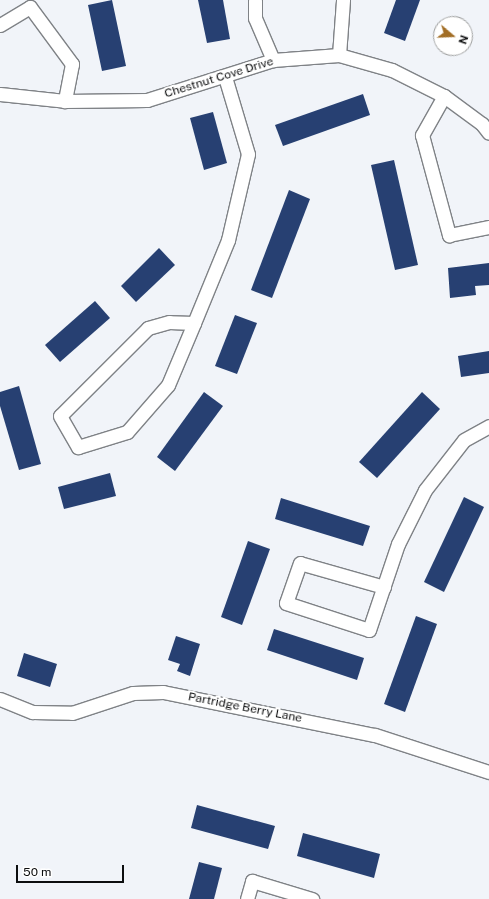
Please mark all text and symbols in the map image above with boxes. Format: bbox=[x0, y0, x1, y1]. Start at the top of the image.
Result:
north arrow bbox=[433, 16, 473, 56]
text: N bbox=[456, 34, 470, 46]
street label: Chestnut Cove Drive bbox=[163, 55, 275, 101]
street label: Partridge Berry Lane bbox=[187, 690, 303, 726]
scale bar bbox=[18, 857, 126, 883]
text: 50 m bbox=[23, 865, 51, 879]

